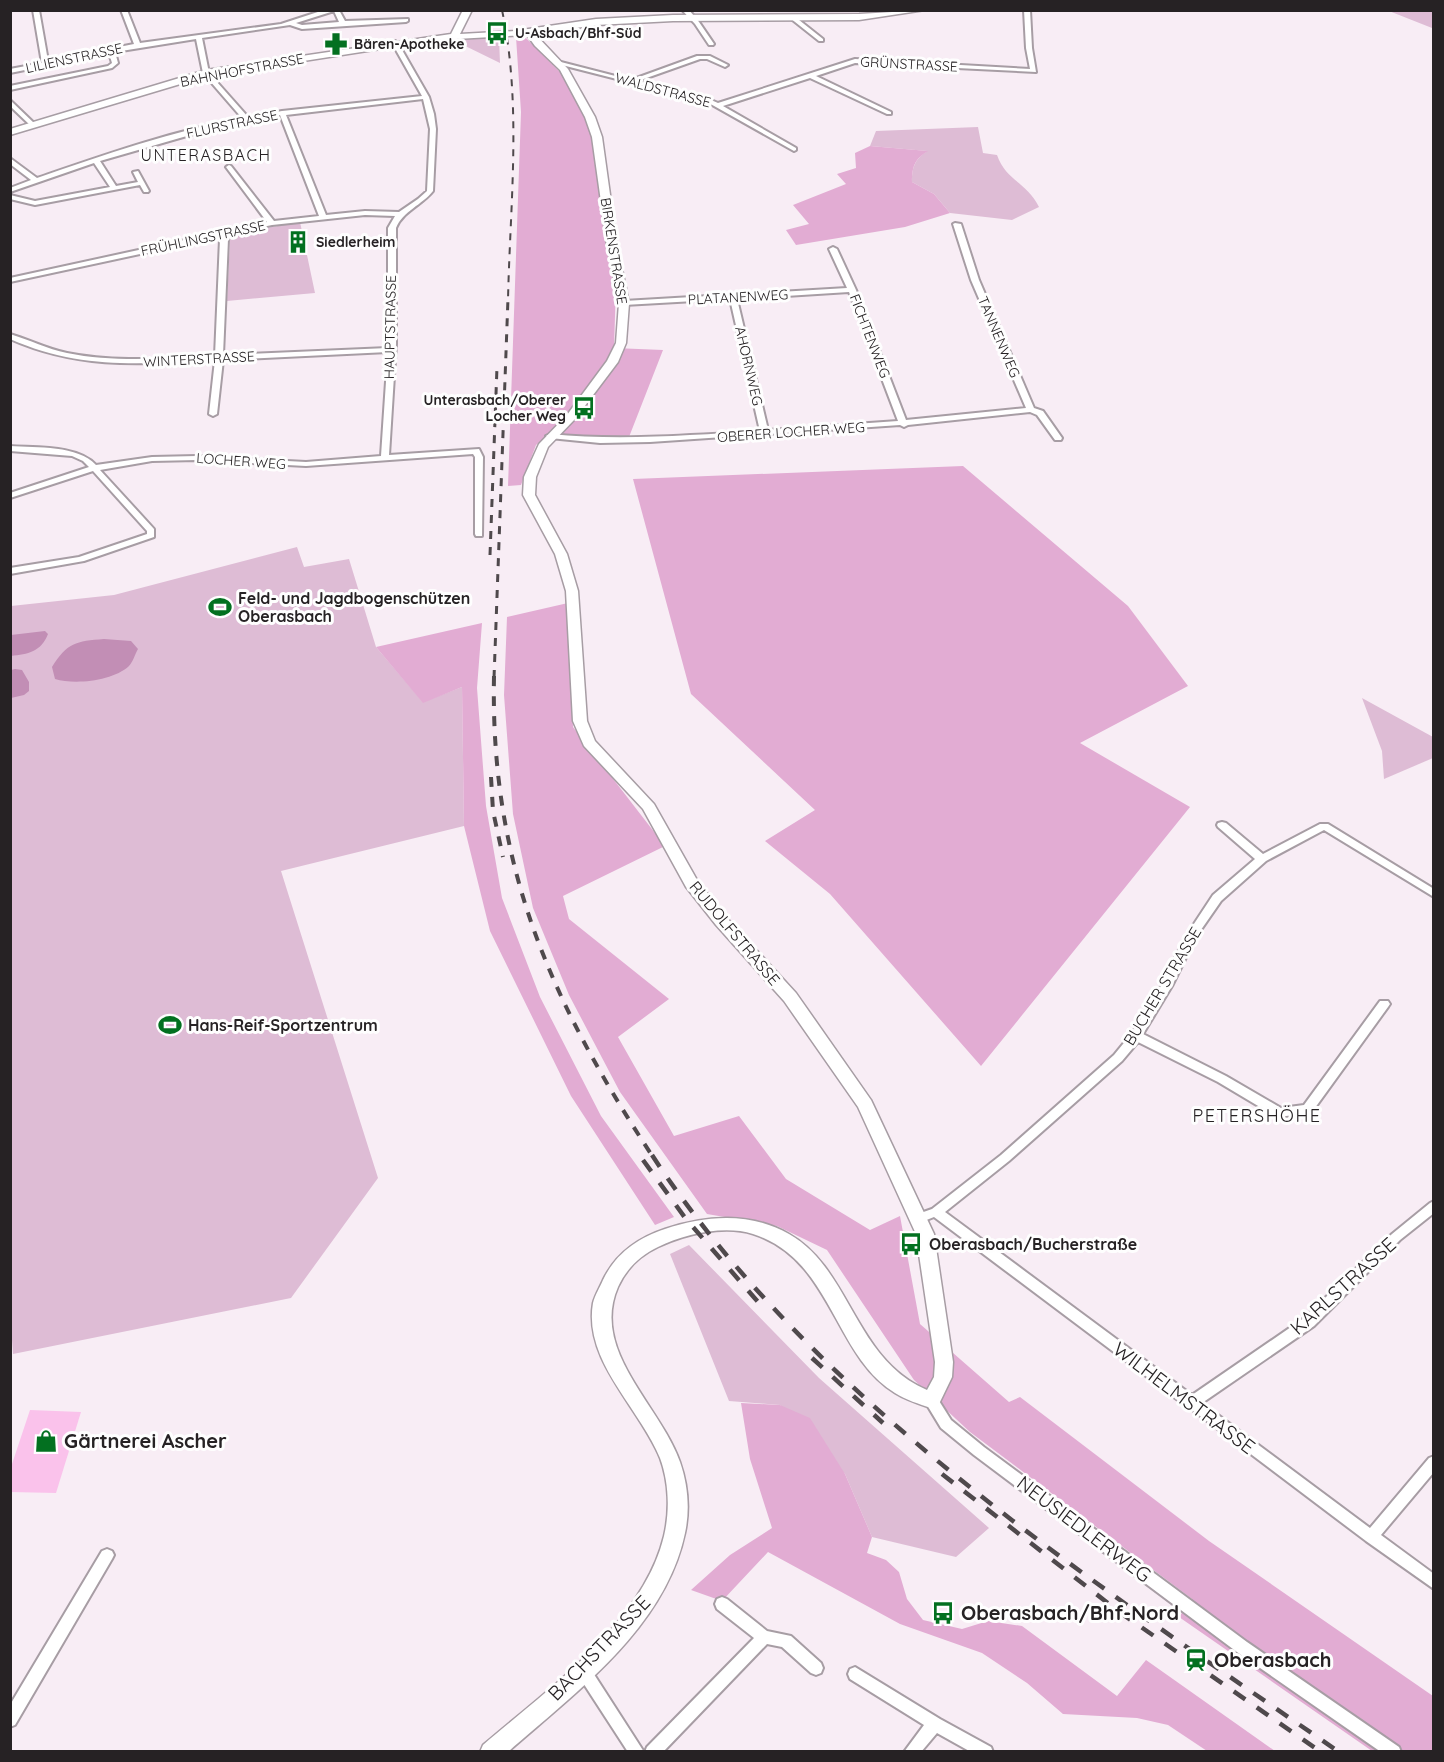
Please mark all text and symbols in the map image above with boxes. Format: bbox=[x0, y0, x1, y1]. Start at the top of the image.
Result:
bus stop icon: U-Asbach/Bhf-Süd bbox=[484, 20, 510, 46]
place label: U-Asbach/Bhf-Süd bbox=[515, 24, 642, 42]
pharmacy icon: Bären-Apotheke bbox=[323, 31, 349, 57]
place label: Bären-Apotheke bbox=[354, 35, 464, 53]
street label: LILIENSTRASSE bbox=[24, 39, 124, 77]
street label: BAHNHOFSTRASSE bbox=[179, 49, 305, 91]
street label: GRÜNSTRASSE bbox=[860, 52, 958, 76]
street label: WALDSTRASSE bbox=[613, 69, 713, 111]
street label: FLURSTRASSE bbox=[185, 106, 279, 142]
district label: UNTERASBACH bbox=[140, 145, 272, 165]
street label: BIRKENSTRASSE bbox=[597, 196, 631, 306]
street label: FRÜHLINGSTRASSE bbox=[139, 216, 267, 260]
building icon: Siedlerheim bbox=[285, 229, 311, 255]
place label: Siedlerheim bbox=[316, 233, 395, 251]
street label: HAUPTSTRASSE bbox=[380, 275, 400, 379]
street label: PLATANENWEG bbox=[687, 285, 789, 309]
street label: FICHTENWEG bbox=[846, 291, 894, 381]
street label: TANNENWEG bbox=[974, 294, 1024, 380]
street label: AHORNWEG bbox=[731, 325, 767, 407]
street label: WINTERSTRASSE bbox=[143, 347, 255, 371]
place label: Unterasbach/Oberer Locher Weg bbox=[424, 391, 566, 425]
bus stop icon: Unterasbach/Oberer Locher Weg bbox=[571, 395, 597, 421]
street label: OBERER LOCHER WEG bbox=[717, 418, 865, 446]
street label: LOCHER WEG bbox=[196, 449, 286, 473]
place label: Feld- und Jagdbogenschützen Oberasbach bbox=[238, 588, 470, 626]
sports icon: Feld- und Jagdbogenschützen Oberasbach bbox=[207, 594, 233, 620]
street label: RUDOLFSTRASSE bbox=[686, 877, 784, 989]
street label: BUCHER STRASSE bbox=[1119, 923, 1205, 1049]
sports icon: Hans-Reif-Sportzentrum bbox=[157, 1012, 183, 1038]
place label: Hans-Reif-Sportzentrum bbox=[188, 1015, 378, 1035]
district label: PETERSHÖHE bbox=[1192, 1104, 1322, 1127]
bus stop icon: Oberasbach/Bucherstraße bbox=[898, 1231, 924, 1257]
street label: KARLSTRASSE bbox=[1285, 1232, 1401, 1340]
place label: Oberasbach/Bucherstraße bbox=[929, 1234, 1137, 1254]
street label: WILHELMSTRASSE bbox=[1108, 1336, 1260, 1459]
shop icon: Gärtnerei Ascher bbox=[33, 1428, 59, 1454]
place label: Gärtnerei Ascher bbox=[64, 1428, 227, 1453]
street label: NEUSIEDLERWEG bbox=[1012, 1470, 1156, 1587]
street label: BACHSTRASSE bbox=[542, 1590, 655, 1706]
bus stop icon: Oberasbach/Bhf-Nord bbox=[930, 1600, 956, 1626]
place label: Oberasbach/Bhf-Nord bbox=[961, 1600, 1179, 1625]
station icon: Oberasbach bbox=[1183, 1647, 1209, 1673]
place label: Oberasbach bbox=[1214, 1647, 1331, 1672]

